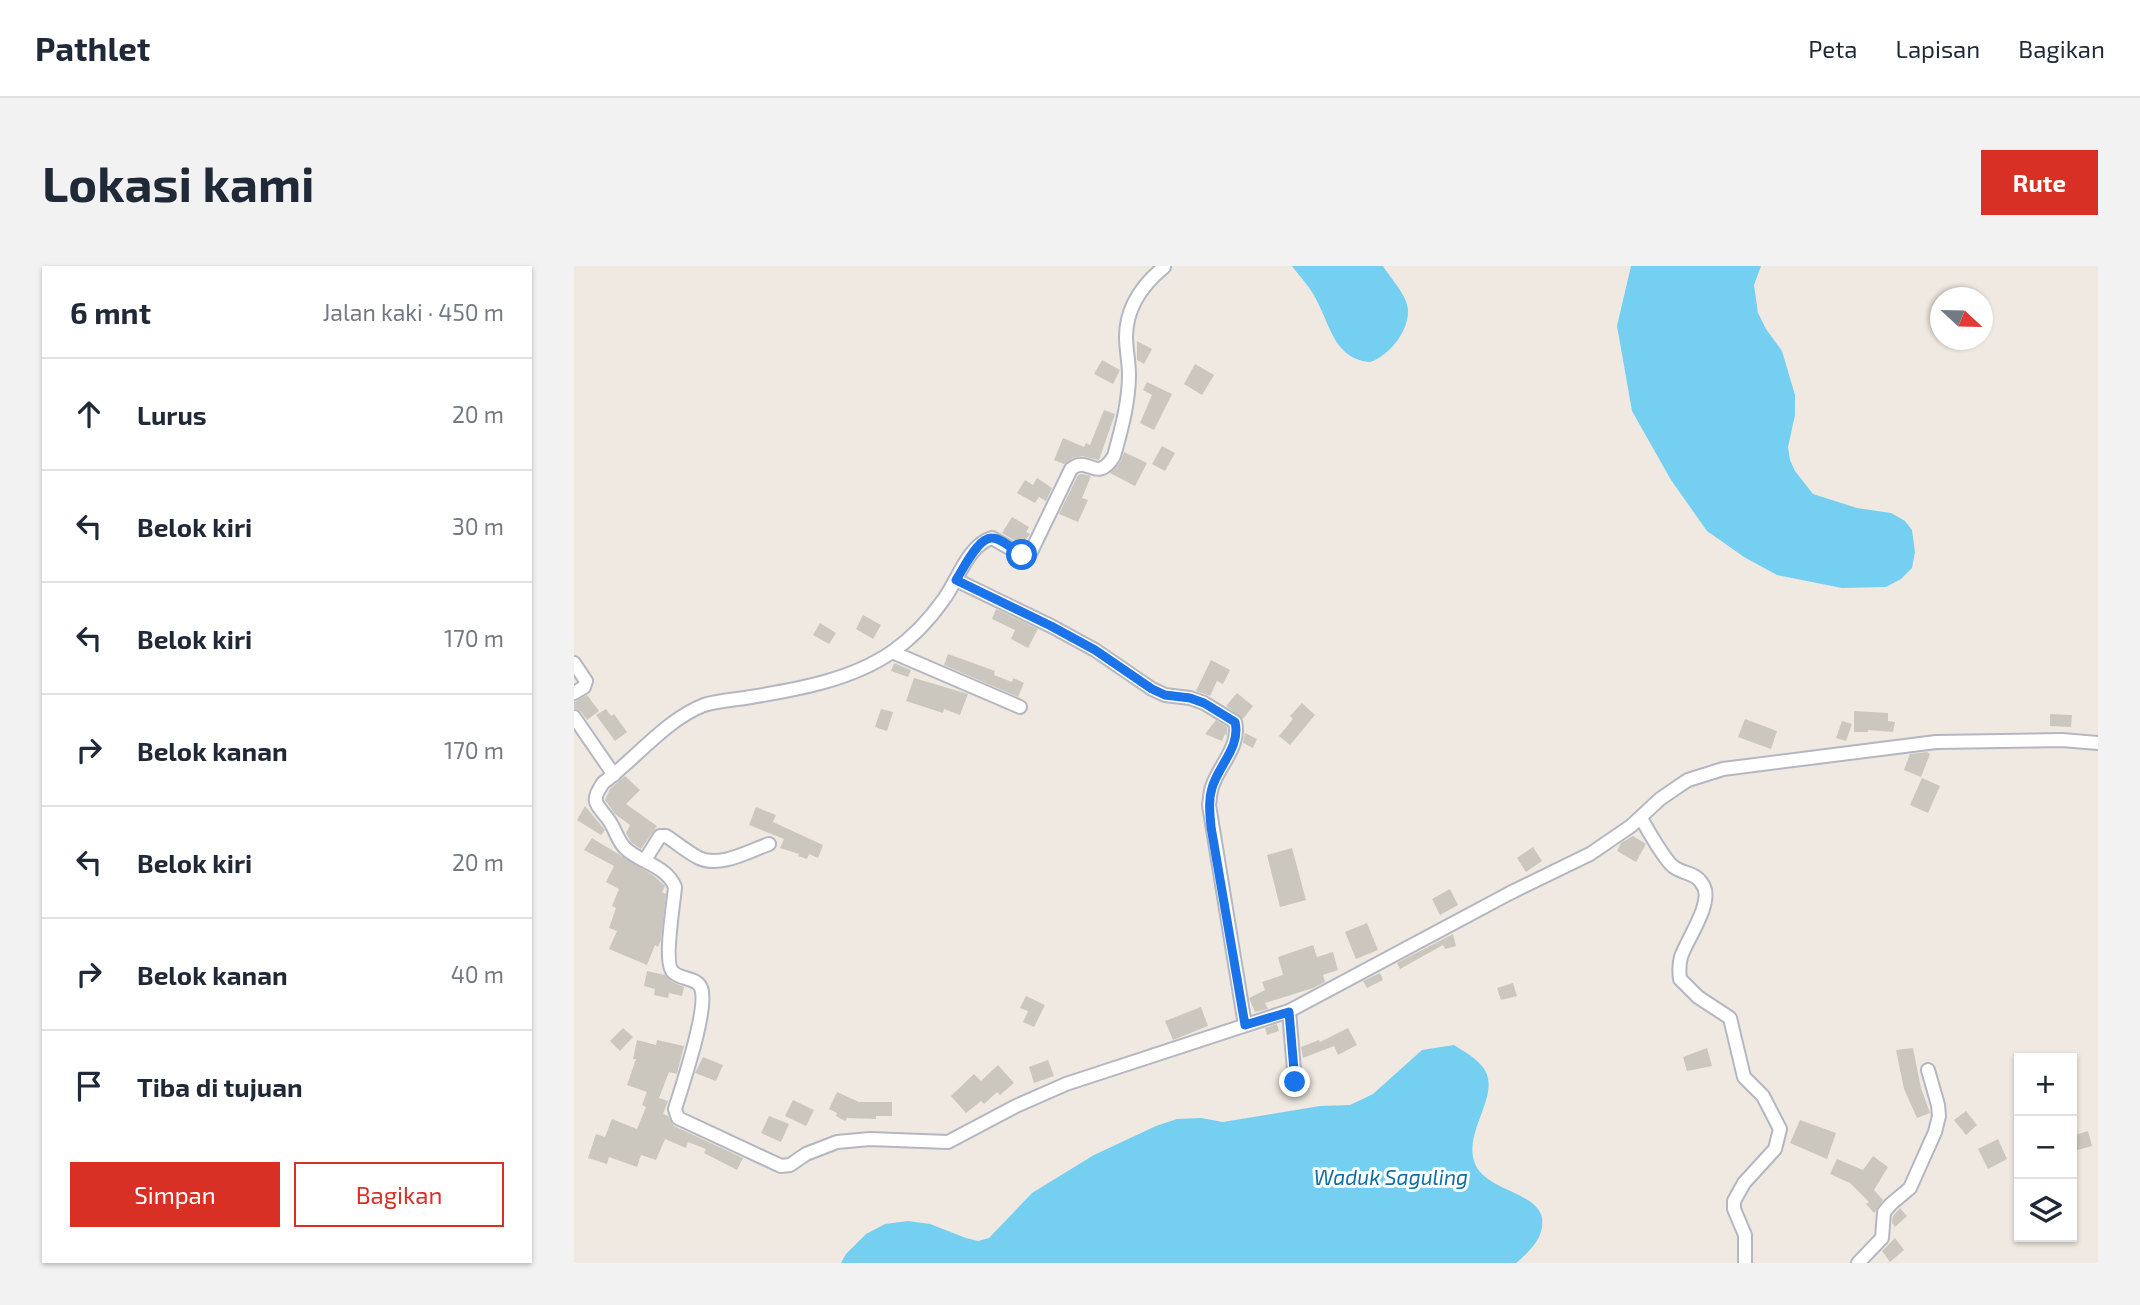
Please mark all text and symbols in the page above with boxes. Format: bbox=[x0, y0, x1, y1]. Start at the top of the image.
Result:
text: Pathlet bbox=[35, 28, 150, 68]
text: Peta bbox=[1808, 34, 1858, 63]
text: Lapisan bbox=[1896, 34, 1980, 63]
text: Bagikan bbox=[2018, 34, 2105, 63]
button: Rute bbox=[1981, 150, 2098, 215]
text: Lokasi kami bbox=[42, 153, 315, 212]
north arrow bbox=[1930, 287, 1993, 350]
text: 6 mnt bbox=[70, 294, 151, 330]
text: Jalan kaki · 450 m bbox=[323, 298, 504, 326]
icon: ahead bbox=[70, 395, 108, 433]
text: Lurus bbox=[137, 399, 207, 430]
text: 20 m bbox=[452, 400, 504, 428]
icon: left bbox=[70, 507, 108, 545]
text: Belok kiri bbox=[137, 511, 252, 542]
text: 30 m bbox=[452, 512, 504, 540]
route start bbox=[1006, 539, 1037, 570]
icon: left bbox=[70, 619, 108, 657]
text: Belok kiri bbox=[137, 623, 252, 654]
text: 170 m bbox=[444, 624, 504, 652]
icon: right bbox=[70, 731, 108, 769]
text: Belok kanan bbox=[137, 735, 288, 766]
text: 170 m bbox=[444, 736, 504, 764]
icon: left bbox=[70, 843, 108, 881]
text: Belok kiri bbox=[137, 847, 252, 878]
text: 20 m bbox=[452, 848, 504, 876]
icon: right bbox=[70, 955, 108, 993]
text: Belok kanan bbox=[137, 959, 288, 990]
text: 40 m bbox=[451, 960, 504, 988]
map controls bbox=[2014, 1053, 2077, 1242]
button: + bbox=[2014, 1053, 2077, 1116]
route end bbox=[1279, 1066, 1310, 1097]
icon: arrive bbox=[70, 1067, 108, 1105]
text: Tiba di tujuan bbox=[137, 1071, 303, 1102]
button: − bbox=[2014, 1116, 2077, 1179]
button: Simpan bbox=[70, 1162, 280, 1227]
button: Bagikan bbox=[294, 1162, 504, 1227]
water label: Waduk Saguling bbox=[1314, 1164, 1468, 1189]
button: layers bbox=[2014, 1179, 2077, 1242]

